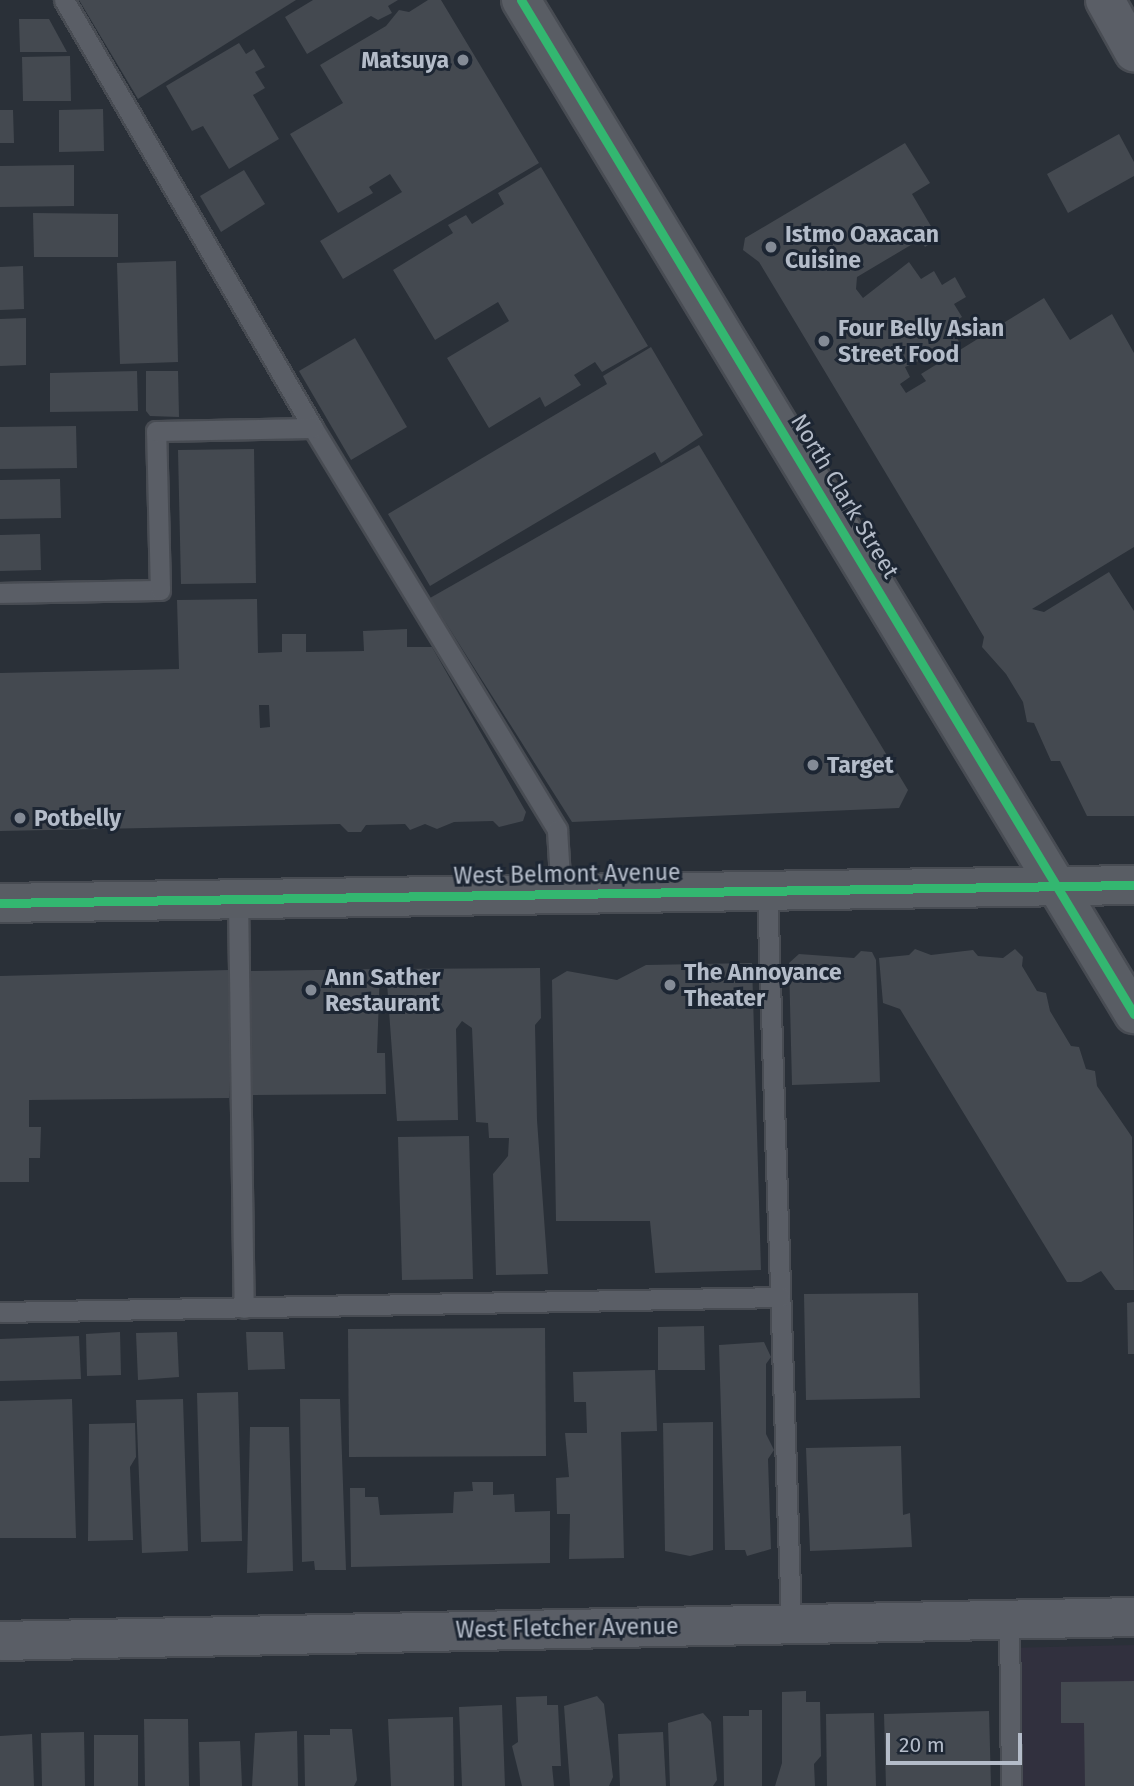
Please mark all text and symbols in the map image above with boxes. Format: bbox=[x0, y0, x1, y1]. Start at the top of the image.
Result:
place label: Matsuya bbox=[361, 46, 449, 74]
marker: Matsuya bbox=[455, 52, 471, 68]
place label: Istmo Oaxacan Cuisine bbox=[785, 220, 939, 274]
marker: Istmo Oaxacan Cuisine bbox=[763, 239, 779, 255]
place label: Four Belly Asian Street Food bbox=[838, 314, 1004, 368]
marker: Four Belly Asian Street Food bbox=[816, 333, 832, 349]
street label: North Clark Street bbox=[785, 409, 905, 583]
place label: Target bbox=[827, 751, 894, 779]
marker: Target bbox=[805, 757, 821, 773]
place label: Potbelly bbox=[34, 804, 121, 832]
marker: Potbelly bbox=[12, 810, 28, 826]
street label: West Belmont Avenue bbox=[453, 858, 681, 890]
place label: The Annoyance Theater bbox=[684, 958, 842, 1012]
place label: Ann Sather Restaurant bbox=[325, 963, 440, 1017]
marker: The Annoyance Theater bbox=[662, 977, 678, 993]
marker: Ann Sather Restaurant bbox=[303, 982, 319, 998]
street label: West Fletcher Avenue bbox=[455, 1612, 679, 1644]
scale bar bbox=[889, 1720, 1026, 1764]
text: 20 m bbox=[899, 1732, 945, 1758]

